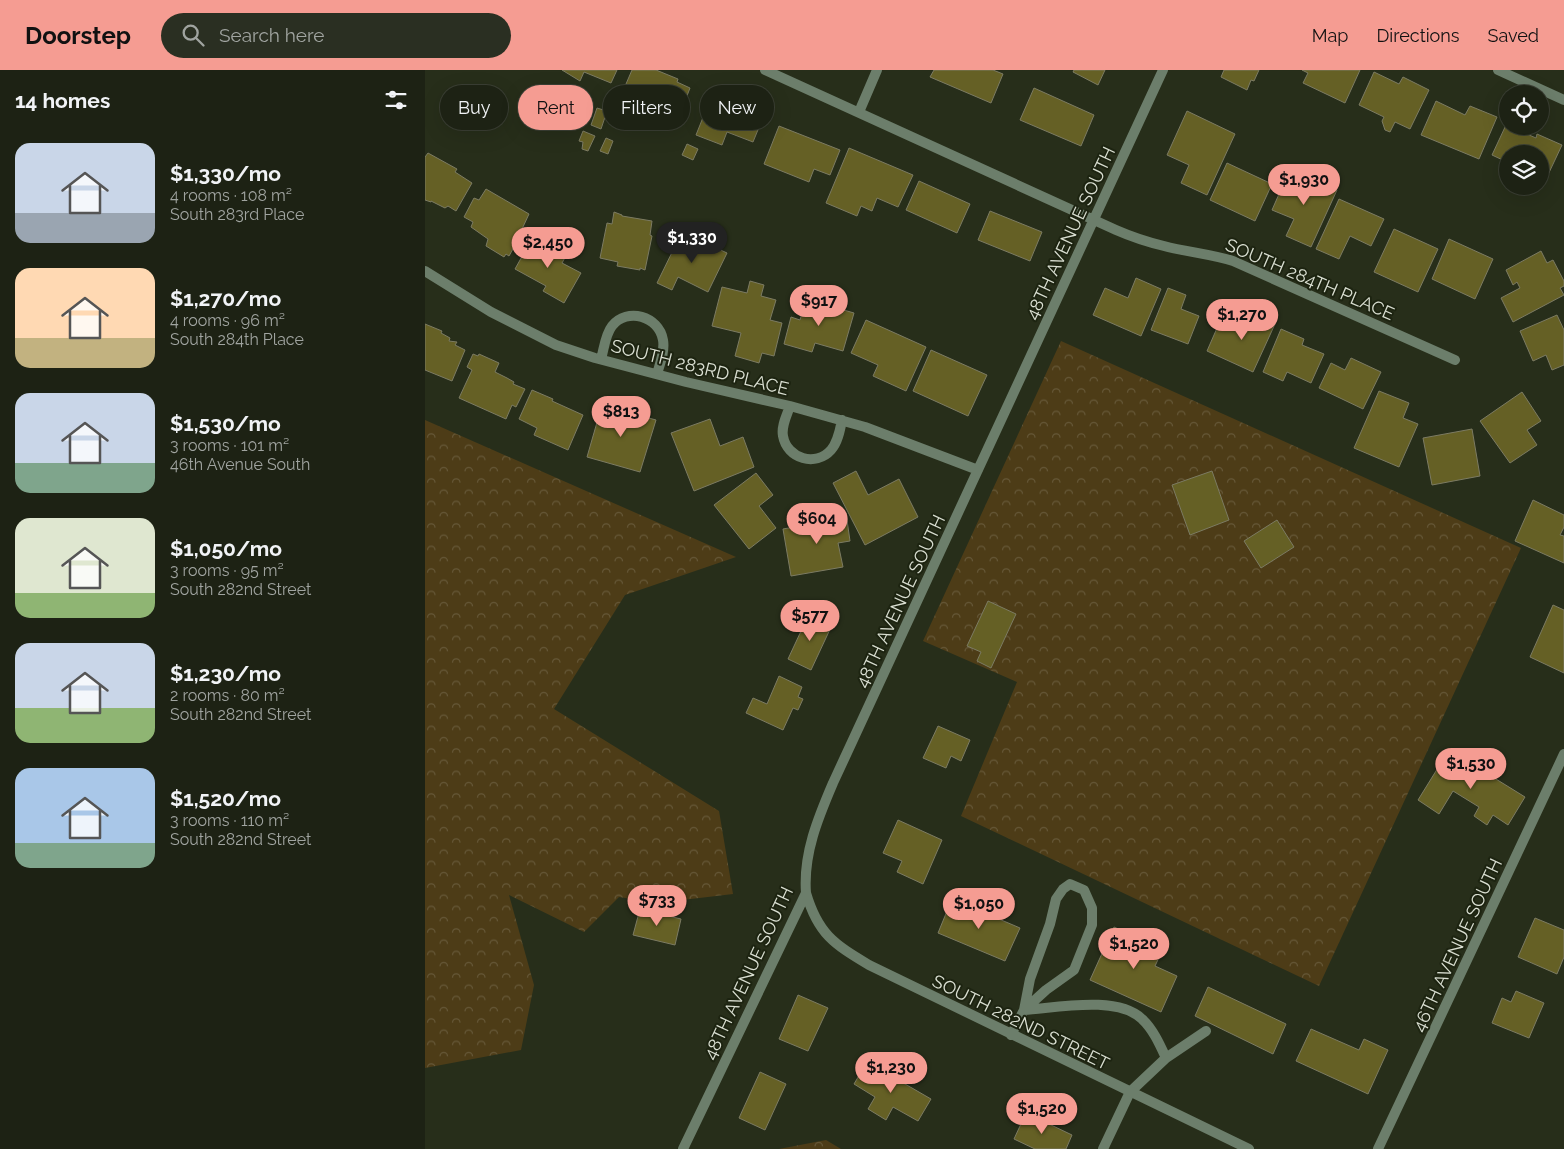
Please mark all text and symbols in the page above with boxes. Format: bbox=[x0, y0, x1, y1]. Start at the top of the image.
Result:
search box bbox=[161, 13, 511, 58]
text: Doorstep bbox=[25, 21, 131, 50]
icon: search bbox=[179, 21, 207, 49]
text: Search here bbox=[219, 24, 325, 46]
text: Map bbox=[1312, 25, 1348, 46]
text: Directions bbox=[1376, 25, 1460, 46]
text: Saved bbox=[1488, 25, 1539, 46]
chip: Buy bbox=[440, 85, 508, 130]
chip: Rent bbox=[518, 85, 593, 130]
chip: Filters bbox=[603, 85, 690, 130]
chip: New bbox=[700, 85, 774, 130]
map controls bbox=[1499, 85, 1549, 195]
button: locate bbox=[1499, 85, 1549, 135]
icon: filters bbox=[382, 86, 410, 114]
text: 14 homes bbox=[15, 88, 110, 113]
street label: 48TH AVENUE SOUTH bbox=[1021, 143, 1119, 323]
button: layers bbox=[1499, 145, 1549, 195]
text: $1,330/mo bbox=[170, 161, 281, 186]
icon: home bbox=[55, 163, 115, 223]
pin: $1,930 bbox=[1263, 164, 1345, 206]
text: $1,930 bbox=[1279, 170, 1329, 189]
text: 4 rooms · 108 m² bbox=[170, 186, 292, 205]
text: South 283rd Place bbox=[170, 205, 304, 224]
pin: $1,330 bbox=[651, 222, 733, 264]
pin: $2,450 bbox=[507, 226, 589, 269]
text: $1,330 bbox=[667, 228, 717, 247]
text: $2,450 bbox=[523, 233, 573, 252]
street label: SOUTH 284TH PLACE bbox=[1222, 234, 1398, 324]
pin: $917 bbox=[789, 284, 849, 327]
text: $1,270/mo bbox=[170, 286, 281, 311]
icon: home bbox=[55, 288, 115, 348]
text: $917 bbox=[801, 291, 837, 310]
pin: $1,270 bbox=[1201, 298, 1283, 341]
text: $1,270 bbox=[1217, 305, 1267, 324]
text: 4 rooms · 96 m² bbox=[170, 311, 285, 330]
text: South 284th Place bbox=[170, 330, 304, 349]
street label: SOUTH 283RD PLACE bbox=[609, 335, 791, 399]
pin: $813 bbox=[591, 396, 651, 438]
text: $813 bbox=[603, 402, 639, 421]
text: $1,530/mo bbox=[170, 411, 281, 436]
icon: home bbox=[55, 413, 115, 473]
text: 3 rooms · 101 m² bbox=[170, 436, 289, 455]
text: 46th Avenue South bbox=[170, 455, 310, 474]
pin: $604 bbox=[787, 502, 847, 545]
text: $604 bbox=[798, 509, 836, 528]
street label: 48TH AVENUE SOUTH bbox=[851, 511, 949, 691]
text: $1,050/mo bbox=[170, 536, 282, 561]
icon: home bbox=[55, 538, 115, 598]
text: 3 rooms · 95 m² bbox=[170, 561, 284, 580]
text: South 282nd Street bbox=[170, 580, 311, 599]
pin: $577 bbox=[780, 600, 840, 642]
text: $577 bbox=[791, 606, 829, 625]
text: $1,230/mo bbox=[170, 661, 281, 686]
icon: home bbox=[55, 663, 115, 723]
text: 2 rooms · 80 m² bbox=[170, 686, 285, 705]
text: South 282nd Street bbox=[170, 705, 311, 724]
pin: $1,530 bbox=[1430, 748, 1512, 790]
text: $1,530 bbox=[1446, 754, 1496, 773]
text: $1,520/mo bbox=[170, 786, 281, 811]
icon: home bbox=[55, 788, 115, 848]
text: 3 rooms · 110 m² bbox=[170, 811, 289, 830]
text: South 282nd Street bbox=[170, 830, 311, 849]
street label: 46TH AVENUE SOUTH bbox=[1408, 855, 1506, 1035]
street label: 48TH AVENUE SOUTH bbox=[699, 883, 797, 1063]
pin: $733 bbox=[627, 884, 687, 927]
pin: $1,050 bbox=[938, 888, 1020, 930]
text: $733 bbox=[639, 891, 675, 910]
text: $1,050 bbox=[954, 894, 1004, 913]
pin: $1,520 bbox=[1093, 928, 1175, 970]
text: $1,520 bbox=[1109, 934, 1159, 953]
street label: SOUTH 282ND STREET bbox=[929, 970, 1113, 1074]
pin: $1,230 bbox=[850, 1052, 932, 1094]
text: $1,230 bbox=[866, 1058, 916, 1077]
pin: $1,520 bbox=[1001, 1092, 1083, 1135]
text: $1,520 bbox=[1017, 1099, 1067, 1118]

